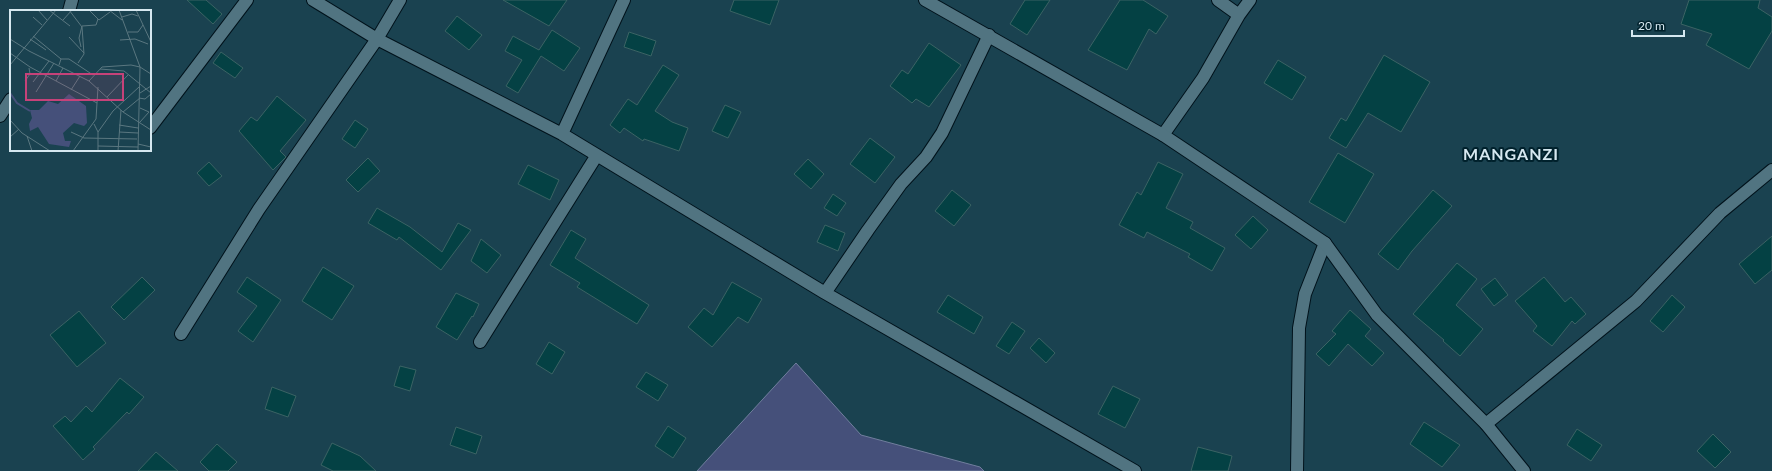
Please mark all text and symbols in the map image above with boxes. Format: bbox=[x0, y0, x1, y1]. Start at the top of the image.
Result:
inset map bbox=[10, 10, 151, 151]
scale bar bbox=[1632, 12, 1684, 38]
text: 20 m bbox=[1638, 18, 1665, 33]
district label: MANGANZI bbox=[1463, 144, 1559, 163]

